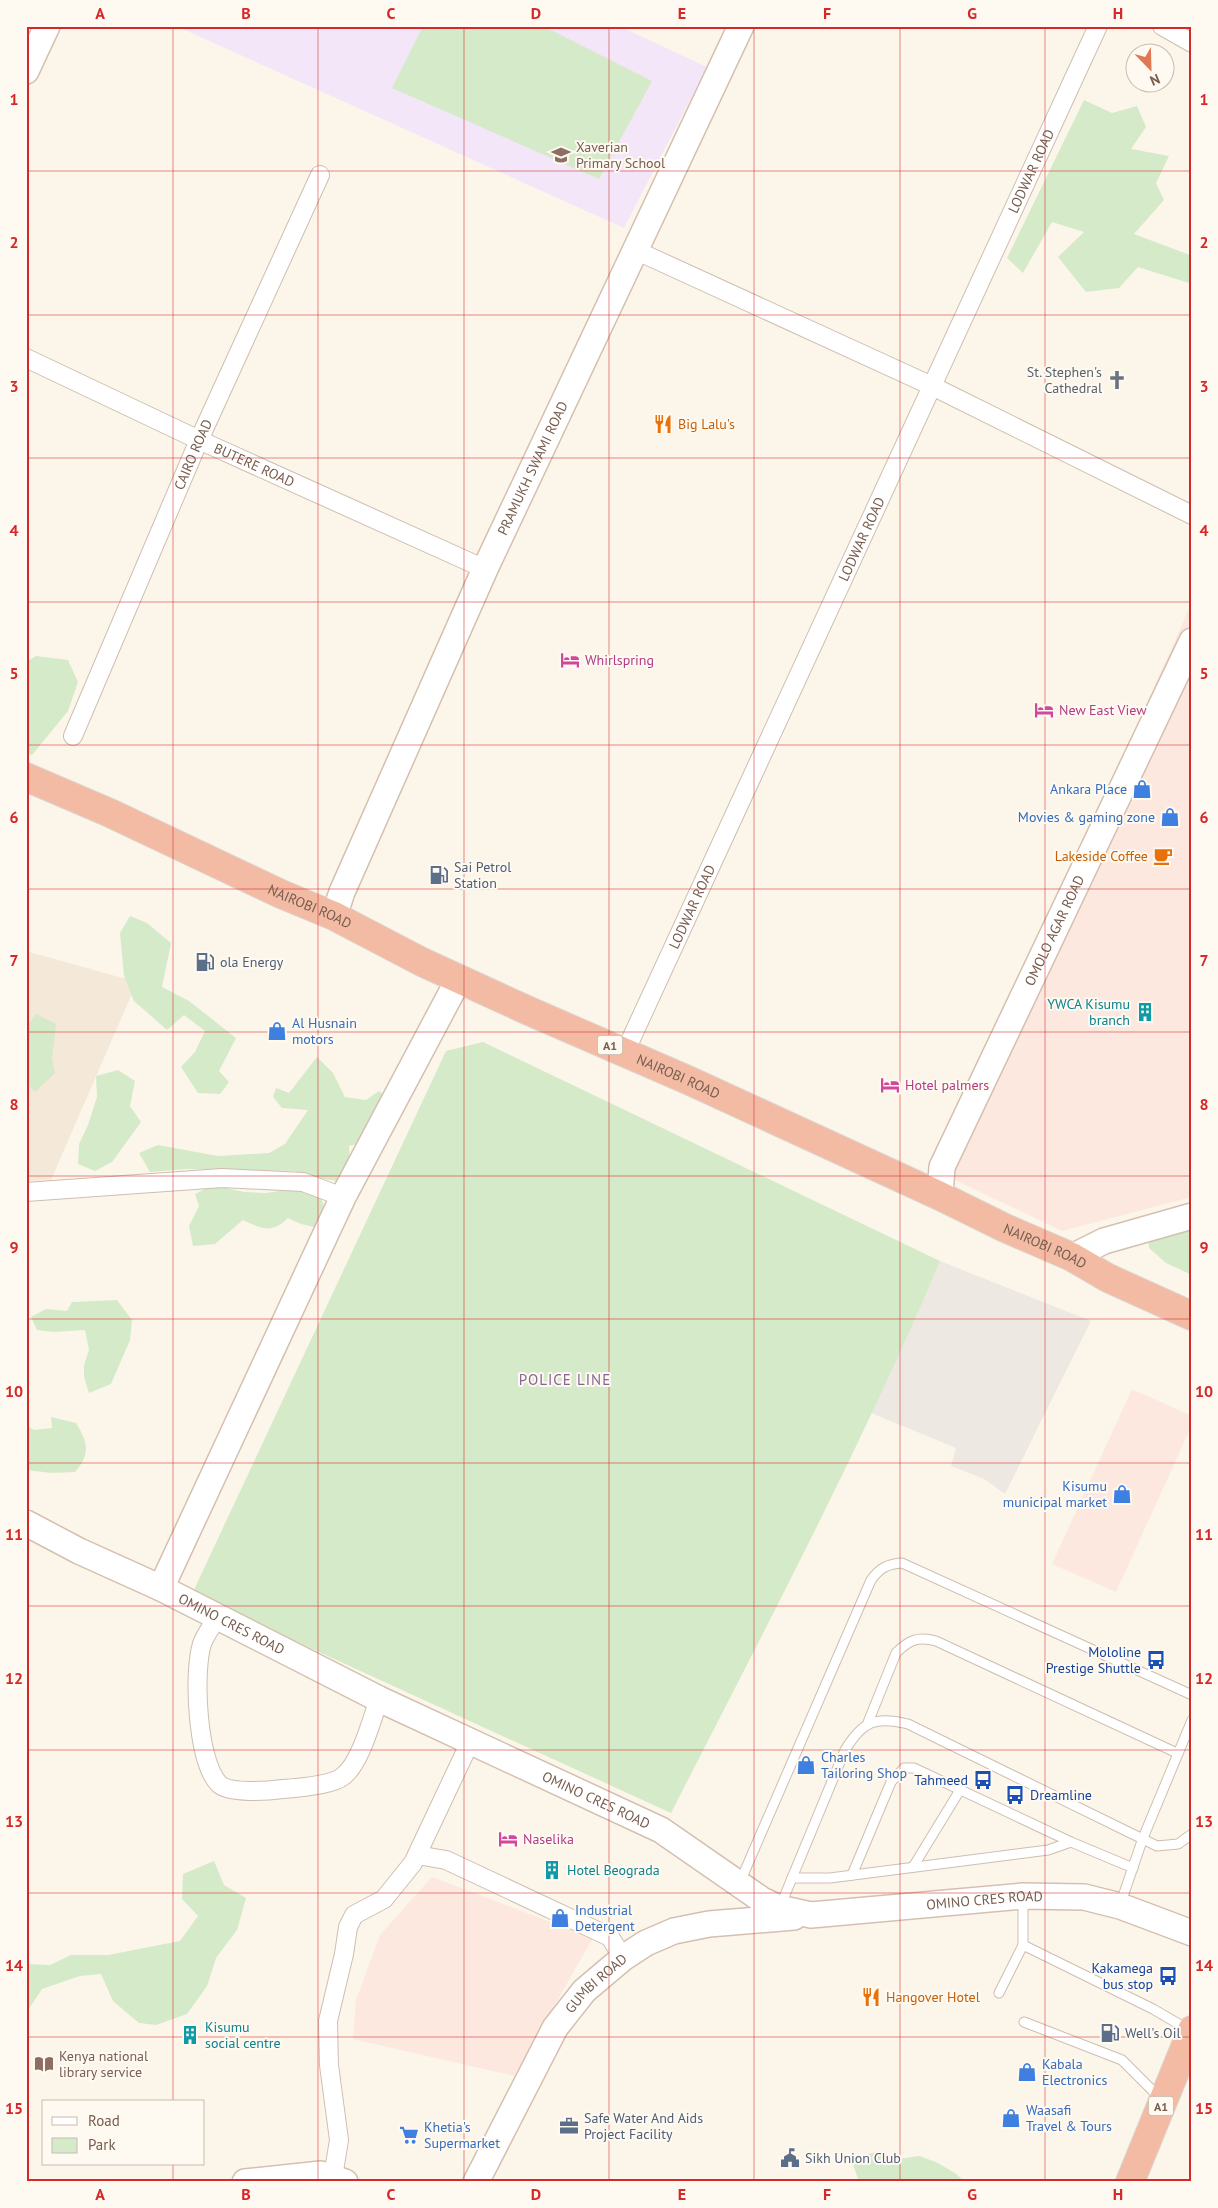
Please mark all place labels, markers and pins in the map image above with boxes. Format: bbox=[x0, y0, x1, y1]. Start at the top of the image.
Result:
place label: Xaverian Primary School bbox=[576, 138, 665, 172]
school or university icon: Xaverian Primary School bbox=[550, 144, 572, 166]
place label: St. Stephen's Cathedral bbox=[1027, 363, 1102, 397]
church icon: St. Stephen's Cathedral bbox=[1106, 369, 1128, 391]
restaurant icon: Big Lalu's bbox=[652, 413, 674, 435]
place label: Big Lalu's bbox=[678, 415, 735, 433]
hotel icon: Whirlspring bbox=[559, 649, 581, 671]
place label: Whirlspring bbox=[585, 651, 654, 669]
hotel icon: New East View bbox=[1033, 699, 1055, 721]
place label: New East View bbox=[1059, 701, 1147, 719]
shop icon: Ankara Place bbox=[1131, 778, 1153, 800]
place label: Ankara Place bbox=[1050, 780, 1127, 798]
shop icon: Movies & gaming zone bbox=[1159, 806, 1181, 828]
place label: Movies & gaming zone bbox=[1018, 808, 1155, 826]
cafe icon: Lakeside Coffee bbox=[1152, 845, 1174, 867]
place label: Lakeside Coffee bbox=[1055, 847, 1148, 865]
place label: Sai Petrol Station bbox=[454, 858, 511, 892]
fuel station icon: Sai Petrol Station bbox=[428, 864, 450, 886]
fuel station icon: ola Energy bbox=[194, 951, 216, 973]
place label: ola Energy bbox=[220, 953, 284, 971]
place label: YWCA Kisumu branch bbox=[1047, 995, 1130, 1029]
building icon: YWCA Kisumu branch bbox=[1134, 1001, 1156, 1023]
place label: Al Husnain motors bbox=[292, 1014, 357, 1048]
shop icon: Al Husnain motors bbox=[266, 1020, 288, 1042]
hotel icon: Hotel palmers bbox=[879, 1074, 901, 1096]
place label: Hotel palmers bbox=[905, 1076, 989, 1094]
place label: Kisumu municipal market bbox=[1003, 1477, 1107, 1511]
shop icon: Kisumu municipal market bbox=[1111, 1483, 1133, 1505]
place label: Mololine Prestige Shuttle bbox=[1046, 1643, 1141, 1677]
bus stop icon: Mololine Prestige Shuttle bbox=[1145, 1649, 1167, 1671]
place label: Charles Tailoring Shop bbox=[821, 1748, 907, 1782]
shop icon: Charles Tailoring Shop bbox=[795, 1754, 817, 1776]
bus stop icon: Tahmeed bbox=[972, 1769, 994, 1791]
place label: Tahmeed bbox=[914, 1771, 968, 1789]
bus stop icon: Dreamline bbox=[1004, 1784, 1026, 1806]
place label: Dreamline bbox=[1030, 1786, 1092, 1804]
hotel icon: Naselika bbox=[497, 1828, 519, 1850]
place label: Naselika bbox=[523, 1830, 574, 1848]
building icon: Hotel Beograda bbox=[541, 1859, 563, 1881]
place label: Hotel Beograda bbox=[567, 1861, 660, 1879]
place label: Industrial Detergent bbox=[575, 1901, 635, 1935]
shop icon: Industrial Detergent bbox=[549, 1907, 571, 1929]
place label: Kakamega bus stop bbox=[1091, 1959, 1153, 1993]
bus stop icon: Kakamega bus stop bbox=[1157, 1965, 1179, 1987]
restaurant icon: Hangover Hotel bbox=[860, 1986, 882, 2008]
place label: Hangover Hotel bbox=[886, 1988, 980, 2006]
place label: Kisumu social centre bbox=[205, 2018, 281, 2052]
fuel station icon: Well's Oil bbox=[1099, 2022, 1121, 2044]
building icon: Kisumu social centre bbox=[179, 2024, 201, 2046]
place label: Well's Oil bbox=[1125, 2024, 1181, 2042]
place label: Kenya national library service bbox=[59, 2047, 148, 2081]
library icon: Kenya national library service bbox=[33, 2053, 55, 2075]
place label: Kabala Electronics bbox=[1042, 2055, 1108, 2089]
shop icon: Kabala Electronics bbox=[1016, 2061, 1038, 2083]
place label: Waasafi Travel & Tours bbox=[1026, 2101, 1112, 2135]
shop icon: Waasafi Travel & Tours bbox=[1000, 2107, 1022, 2129]
place label: Safe Water And Aids Project Facility bbox=[584, 2109, 703, 2143]
office icon: Safe Water And Aids Project Facility bbox=[558, 2115, 580, 2137]
place label: Khetia's Supermarket bbox=[424, 2118, 500, 2152]
supermarket icon: Khetia's Supermarket bbox=[398, 2124, 420, 2146]
public building icon: Sikh Union Club bbox=[779, 2147, 801, 2169]
place label: Sikh Union Club bbox=[805, 2149, 901, 2167]

